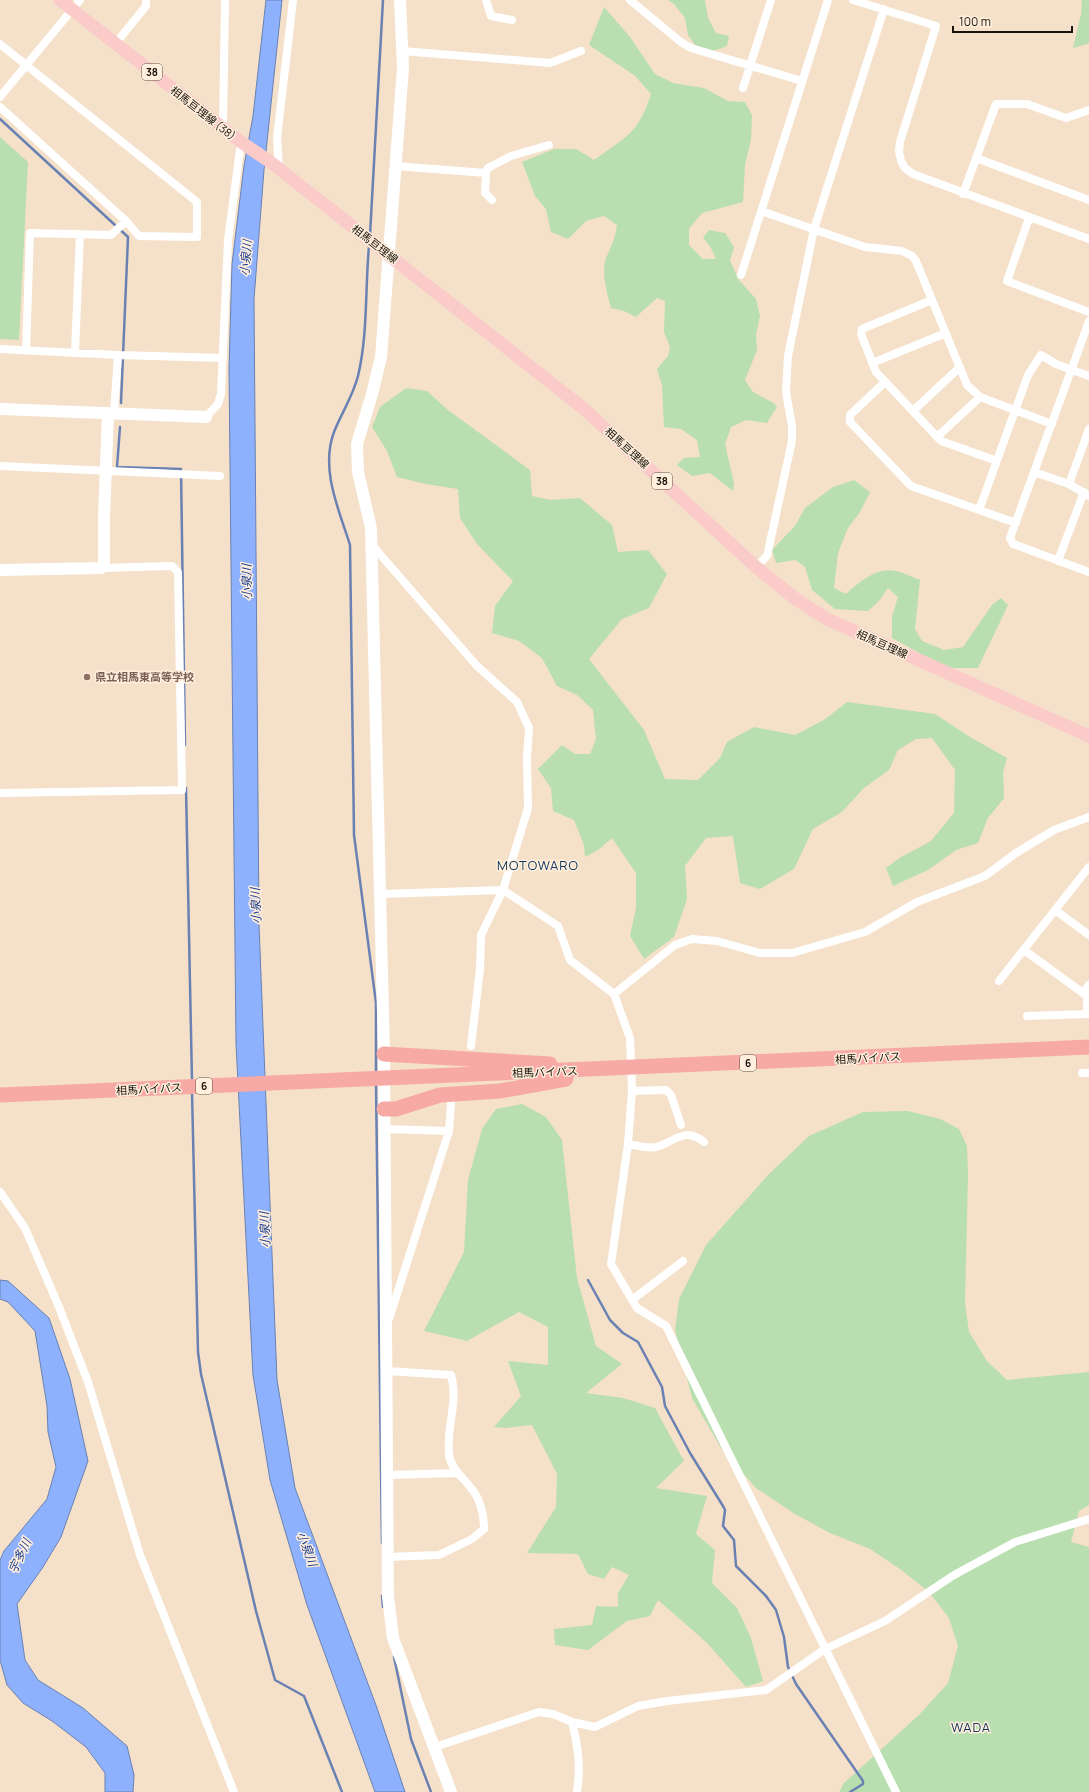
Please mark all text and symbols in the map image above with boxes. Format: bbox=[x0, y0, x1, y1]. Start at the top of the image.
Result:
scale bar bbox=[953, 8, 1072, 34]
text: 100 m bbox=[959, 13, 991, 30]
road number: 38 bbox=[142, 64, 162, 80]
street label: 相馬亘理線 (38) bbox=[168, 82, 239, 143]
street label: 相馬亘理線 bbox=[349, 221, 402, 266]
water label: 小泉川 bbox=[235, 237, 256, 277]
street label: 相馬亘理線 bbox=[602, 424, 653, 472]
road number: 38 bbox=[652, 473, 672, 489]
water label: 小泉川 bbox=[238, 562, 255, 600]
street label: 相馬亘理線 bbox=[854, 626, 910, 662]
place label: 県立相馬東高等学校 bbox=[95, 669, 194, 684]
marker: 県立相馬東高等学校 bbox=[82, 672, 92, 682]
district label: MOTOWARO bbox=[497, 856, 579, 874]
water label: 小泉川 bbox=[246, 886, 265, 924]
street label: 相馬バイパス bbox=[835, 1048, 901, 1067]
road number: 6 bbox=[740, 1055, 756, 1071]
street label: 相馬バイパス bbox=[512, 1063, 578, 1080]
road number: 6 bbox=[196, 1078, 212, 1094]
street label: 相馬バイパス bbox=[116, 1079, 182, 1098]
water label: 小泉川 bbox=[255, 1210, 274, 1248]
water label: 小泉川 bbox=[293, 1529, 322, 1571]
water label: 宇多川 bbox=[4, 1534, 36, 1576]
district label: WADA bbox=[951, 1718, 991, 1736]

